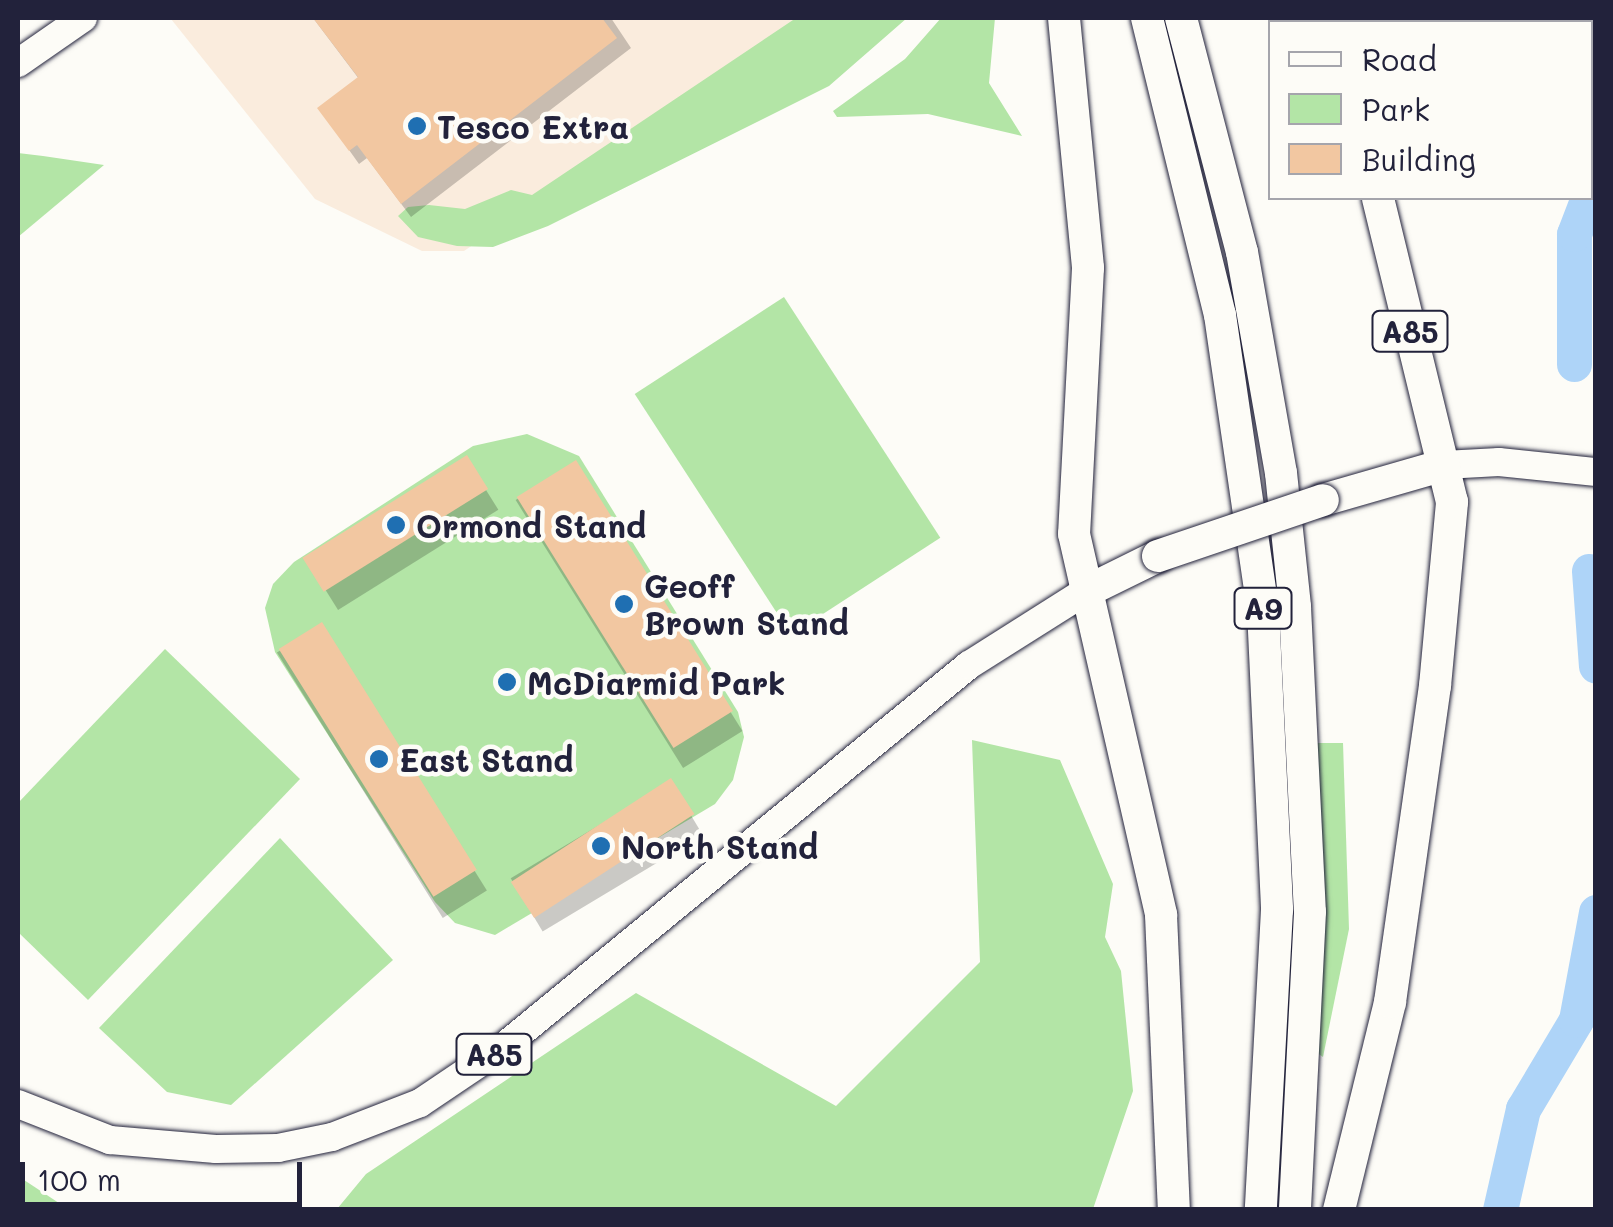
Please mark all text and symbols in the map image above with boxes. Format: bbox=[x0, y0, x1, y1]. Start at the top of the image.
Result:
legend bbox=[1268, 20, 1593, 200]
text: Road bbox=[1362, 39, 1437, 79]
text: Park bbox=[1362, 89, 1430, 129]
place label: Tesco Extra bbox=[437, 107, 629, 145]
marker: Tesco Extra bbox=[406, 115, 428, 137]
text: Building bbox=[1362, 139, 1476, 179]
road number: A85 bbox=[1370, 306, 1450, 356]
place label: Ormond Stand bbox=[416, 506, 646, 544]
marker: Ormond Stand bbox=[385, 514, 407, 536]
place label: Geoff Brown Stand bbox=[644, 567, 849, 642]
road number: A9 bbox=[1233, 583, 1293, 633]
marker: Geoff Brown Stand bbox=[613, 593, 635, 615]
place label: McDiarmid Park bbox=[527, 663, 786, 701]
marker: McDiarmid Park bbox=[496, 671, 518, 693]
place label: East Stand bbox=[399, 740, 573, 778]
marker: East Stand bbox=[368, 748, 390, 770]
place label: North Stand bbox=[621, 827, 818, 865]
marker: North Stand bbox=[590, 835, 612, 857]
road number: A85 bbox=[454, 1029, 534, 1079]
scale bar bbox=[25, 1142, 308, 1204]
text: 100 m bbox=[37, 1159, 121, 1199]

